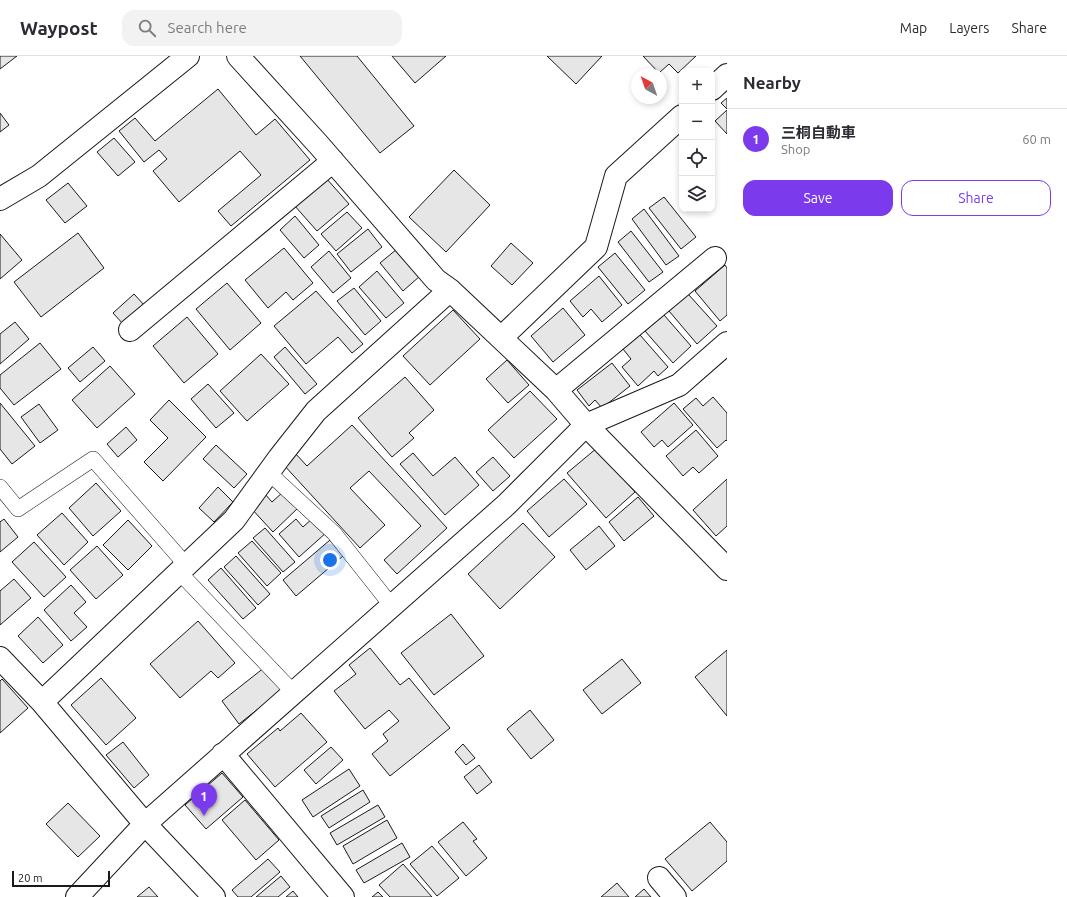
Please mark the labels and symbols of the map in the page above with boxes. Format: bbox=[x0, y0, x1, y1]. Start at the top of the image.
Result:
north arrow bbox=[631, 68, 667, 104]
your location bbox=[320, 550, 340, 570]
pin: 1 bbox=[191, 783, 217, 816]
scale bar bbox=[12, 869, 110, 888]

